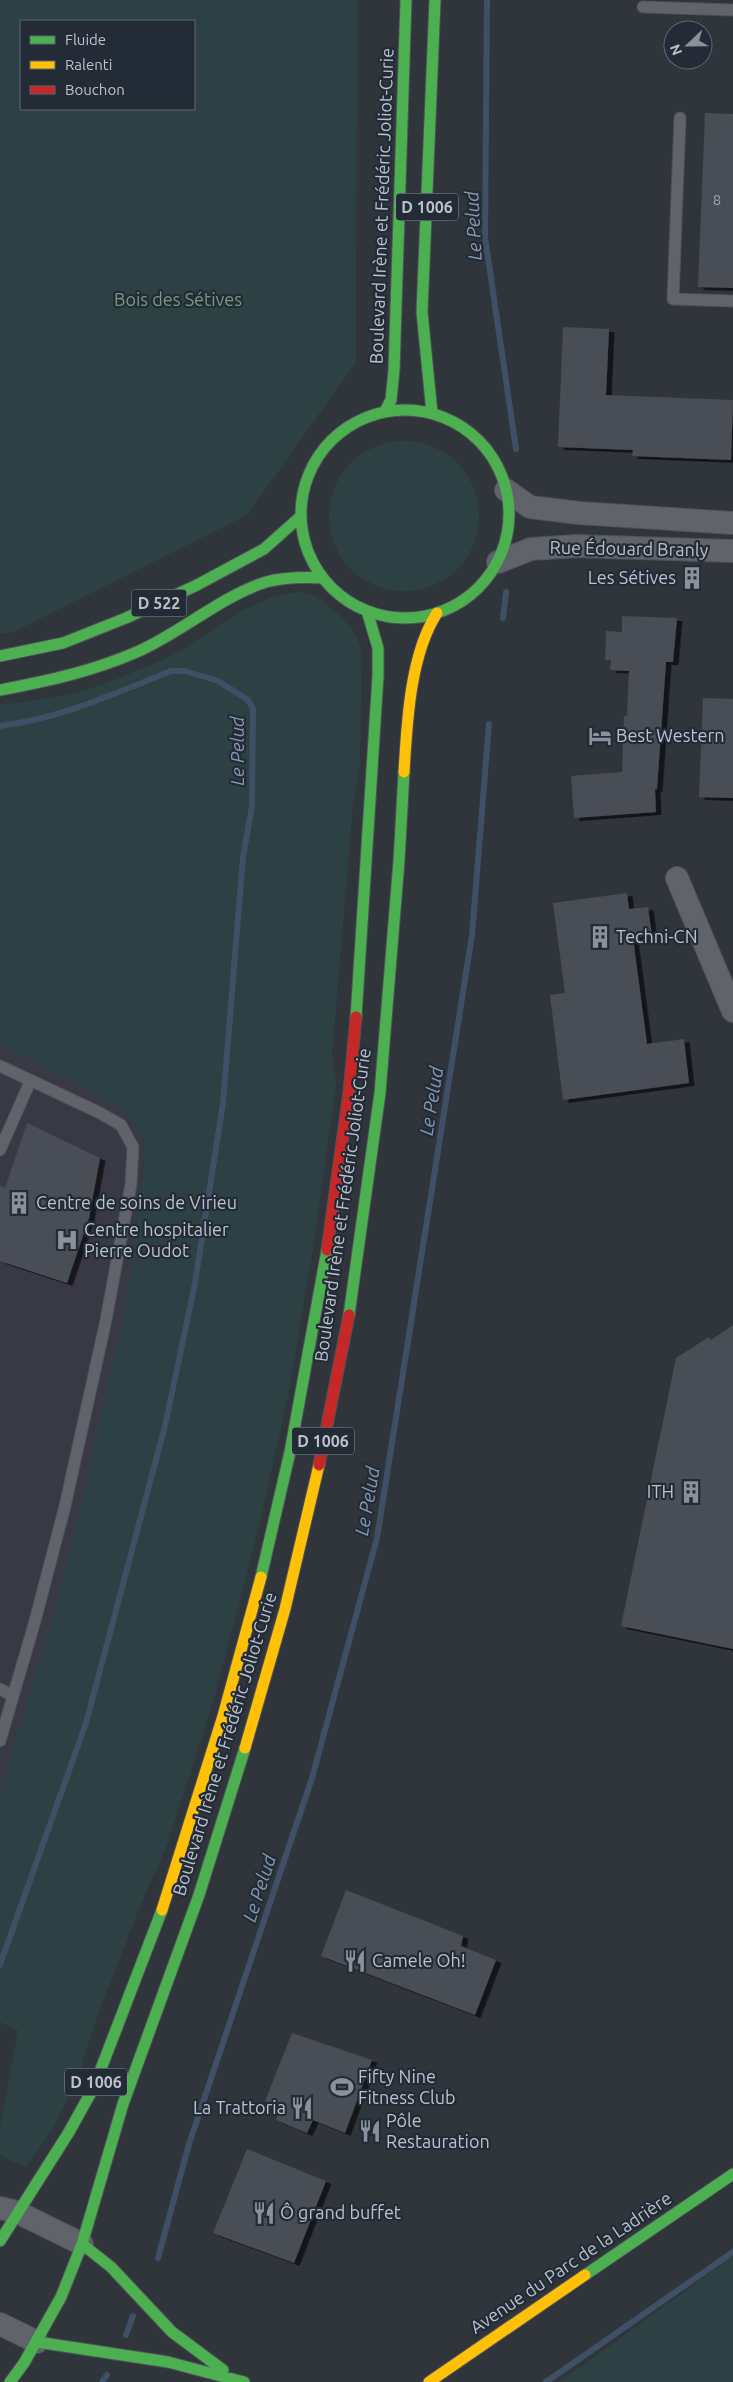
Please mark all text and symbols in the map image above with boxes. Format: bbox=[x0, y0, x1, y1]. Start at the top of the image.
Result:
legend bbox=[20, 20, 195, 110]
north arrow bbox=[663, 20, 713, 70]
text: Fluide bbox=[65, 31, 106, 48]
text: N bbox=[667, 42, 685, 58]
street label: Boulevard Irène et Frédéric Joliot-Curie bbox=[365, 48, 397, 364]
text: Ralenti bbox=[65, 56, 112, 73]
text: Bouchon bbox=[65, 81, 125, 98]
water label: Le Pelud bbox=[460, 189, 486, 261]
house number: 8 bbox=[713, 191, 721, 208]
road number: D 1006 bbox=[396, 193, 458, 220]
park label: Bois des Sétives bbox=[114, 289, 242, 309]
street label: Rue Édouard Branly bbox=[550, 536, 709, 559]
building icon: Les Sétives bbox=[679, 565, 705, 591]
place label: Les Sétives bbox=[588, 567, 676, 587]
road number: D 522 bbox=[132, 590, 186, 616]
water label: Le Pelud bbox=[226, 715, 248, 786]
hotel icon: Best Western bbox=[587, 723, 613, 749]
place label: Best Western bbox=[616, 725, 725, 745]
building icon: Techni-CN bbox=[587, 924, 613, 950]
place label: Techni-CN bbox=[616, 926, 698, 946]
street label: Boulevard Irène et Frédéric Joliot-Curie bbox=[310, 1047, 374, 1363]
water label: Le Pelud bbox=[415, 1064, 448, 1137]
building icon: Centre de soins de Virieu bbox=[6, 1190, 32, 1216]
place label: Centre de soins de Virieu bbox=[36, 1192, 237, 1212]
place label: Centre hospitalier Pierre Oudot bbox=[84, 1219, 229, 1260]
hospital icon: Centre hospitalier Pierre Oudot bbox=[54, 1227, 80, 1253]
road number: D 1006 bbox=[292, 1428, 354, 1454]
water label: Le Pelud bbox=[350, 1464, 384, 1537]
building icon: ITH bbox=[678, 1479, 704, 1505]
place label: ITH bbox=[647, 1481, 674, 1501]
street label: Boulevard Irène et Frédéric Joliot-Curie bbox=[168, 1590, 280, 1898]
water label: Le Pelud bbox=[238, 1850, 281, 1924]
restaurant icon: Camele Oh! bbox=[342, 1948, 368, 1974]
place label: Camele Oh! bbox=[372, 1950, 466, 1970]
place label: Fifty Nine Fitness Club bbox=[358, 2066, 455, 2107]
road number: D 1006 bbox=[65, 2068, 127, 2096]
sports icon: Fifty Nine Fitness Club bbox=[329, 2074, 355, 2100]
restaurant icon: La Trattoria bbox=[289, 2095, 315, 2121]
place label: La Trattoria bbox=[193, 2097, 286, 2117]
place label: Pôle Restauration bbox=[386, 2110, 490, 2151]
restaurant icon: Pôle Restauration bbox=[357, 2118, 383, 2144]
street label: Avenue du Parc de la Ladrière bbox=[466, 2187, 675, 2337]
restaurant icon: Ô grand buffet bbox=[251, 2200, 277, 2226]
place label: Ô grand buffet bbox=[280, 2202, 401, 2222]

